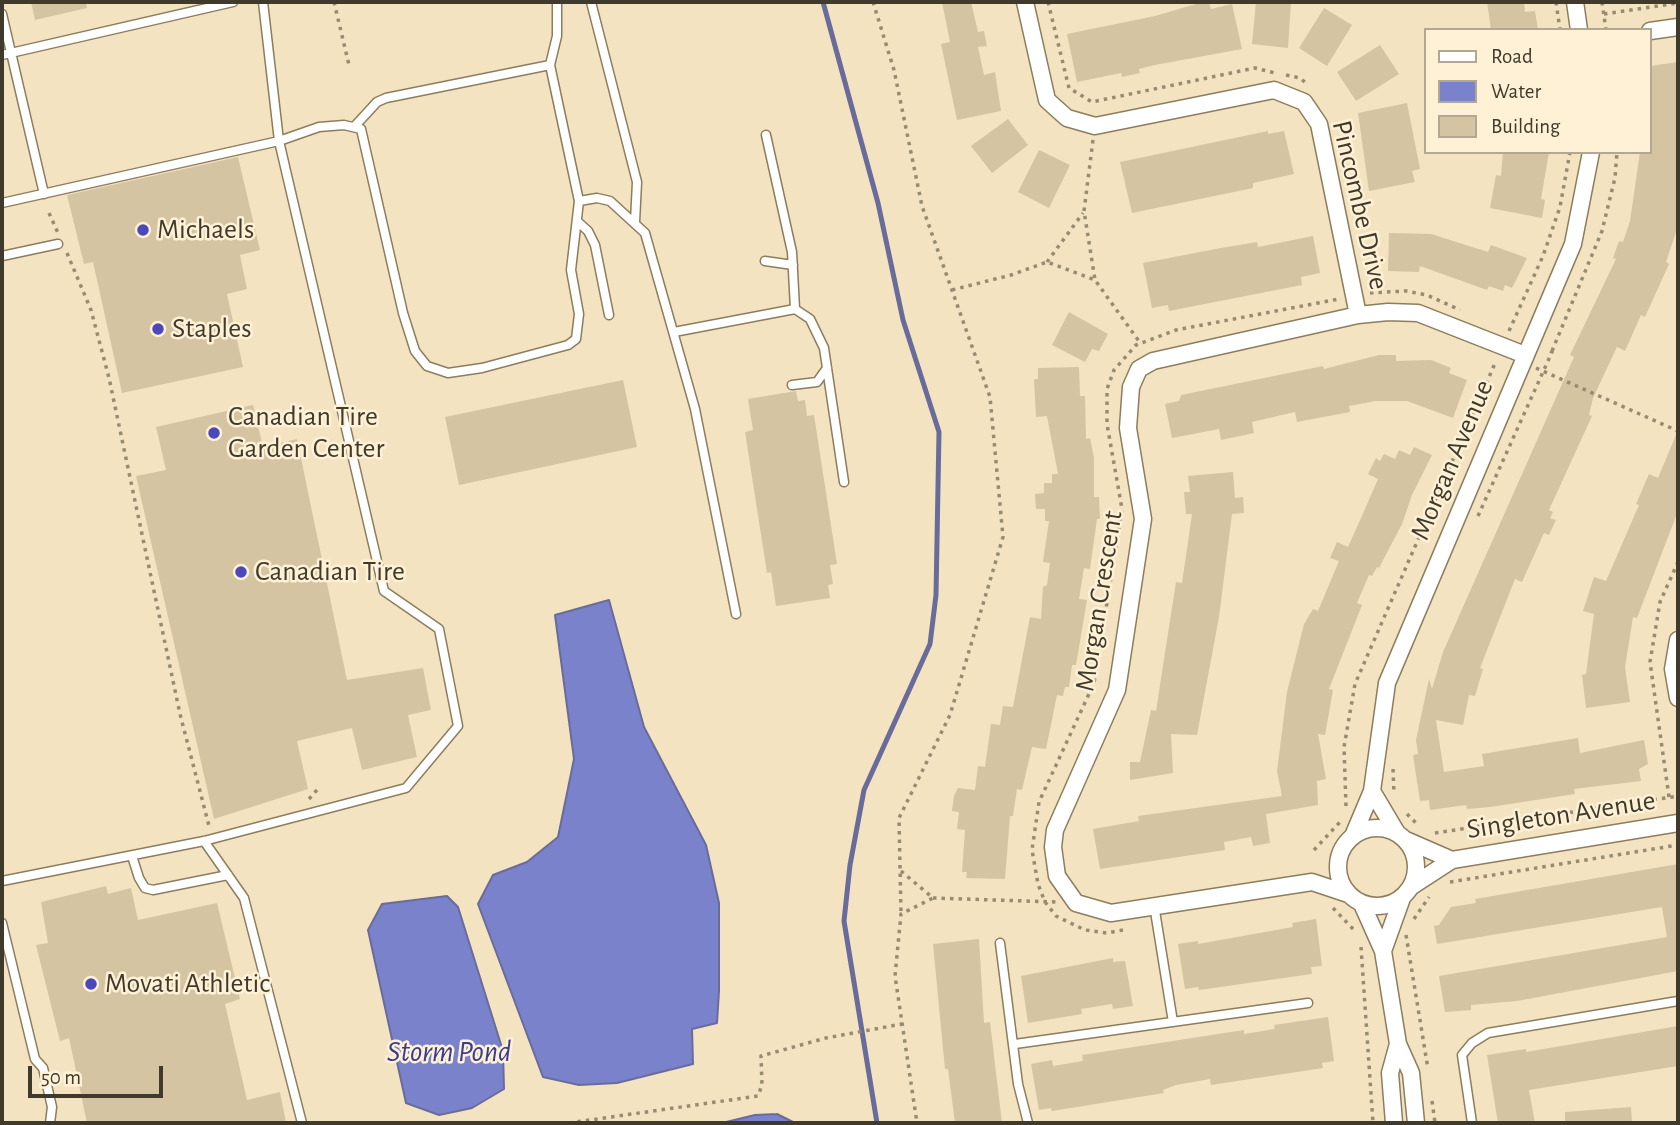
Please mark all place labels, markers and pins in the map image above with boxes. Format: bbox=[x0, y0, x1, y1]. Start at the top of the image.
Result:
place label: Michaels bbox=[157, 213, 254, 247]
marker: Michaels bbox=[135, 222, 151, 238]
place label: Staples bbox=[172, 312, 252, 346]
marker: Staples bbox=[150, 321, 166, 337]
place label: Canadian Tire Garden Center bbox=[228, 400, 385, 466]
marker: Canadian Tire Garden Center bbox=[206, 425, 222, 441]
place label: Canadian Tire bbox=[255, 555, 405, 589]
marker: Canadian Tire bbox=[233, 564, 249, 580]
place label: Movati Athletic bbox=[105, 967, 270, 1001]
marker: Movati Athletic bbox=[83, 976, 99, 992]

